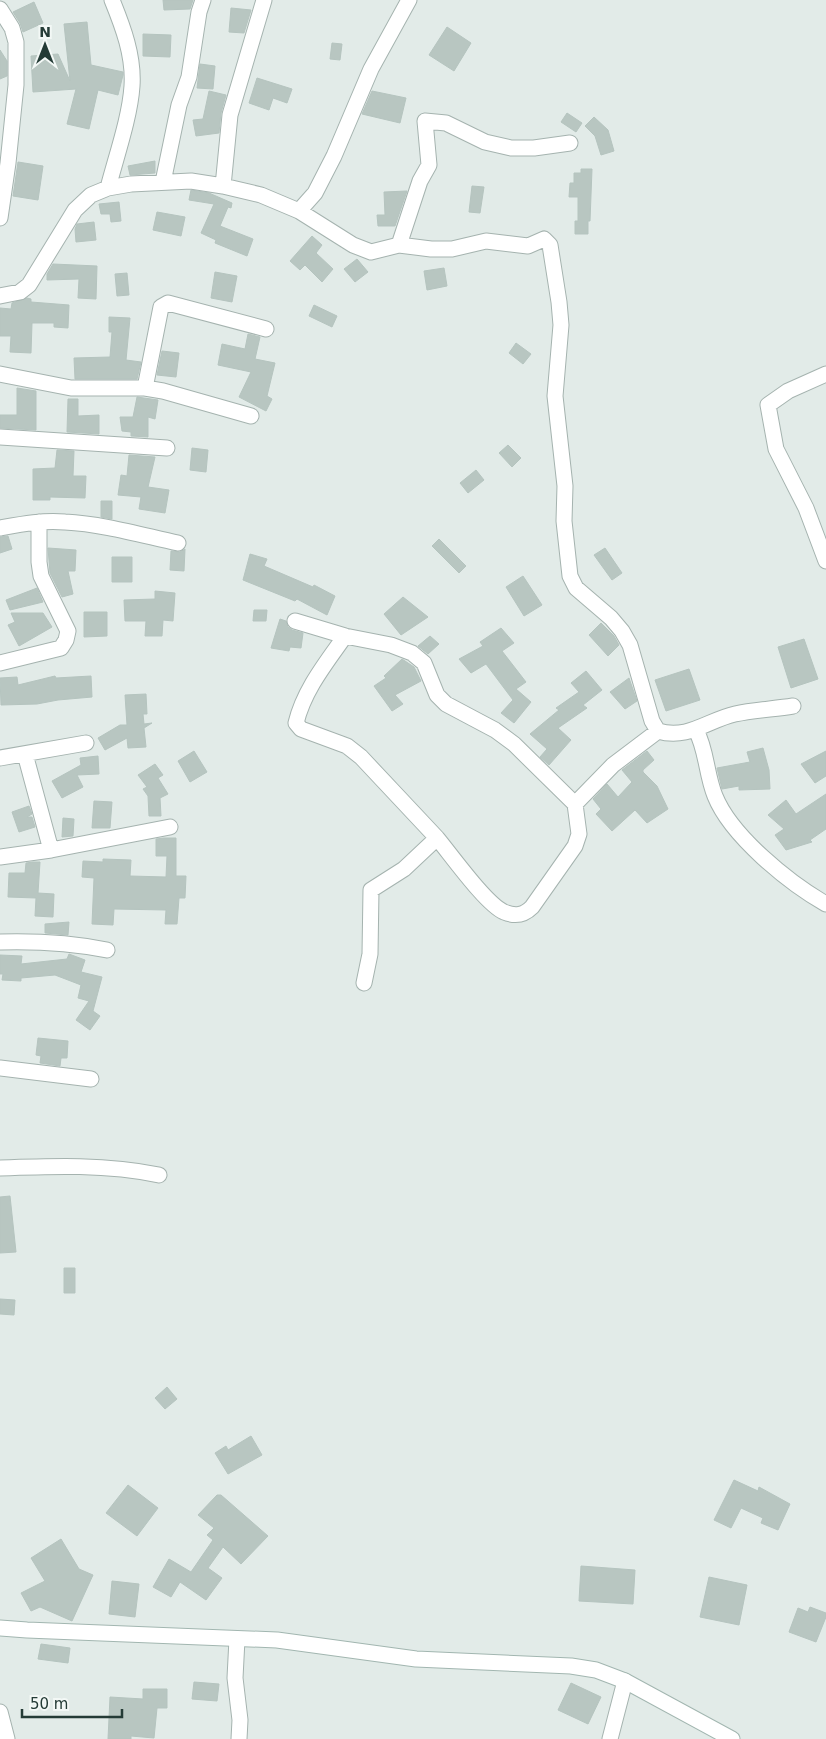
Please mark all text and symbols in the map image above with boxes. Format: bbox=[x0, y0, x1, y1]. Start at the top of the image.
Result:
north arrow bbox=[20, 20, 70, 70]
text: N bbox=[39, 24, 51, 40]
scale bar bbox=[22, 1686, 122, 1718]
text: 50 m bbox=[30, 1695, 68, 1713]

